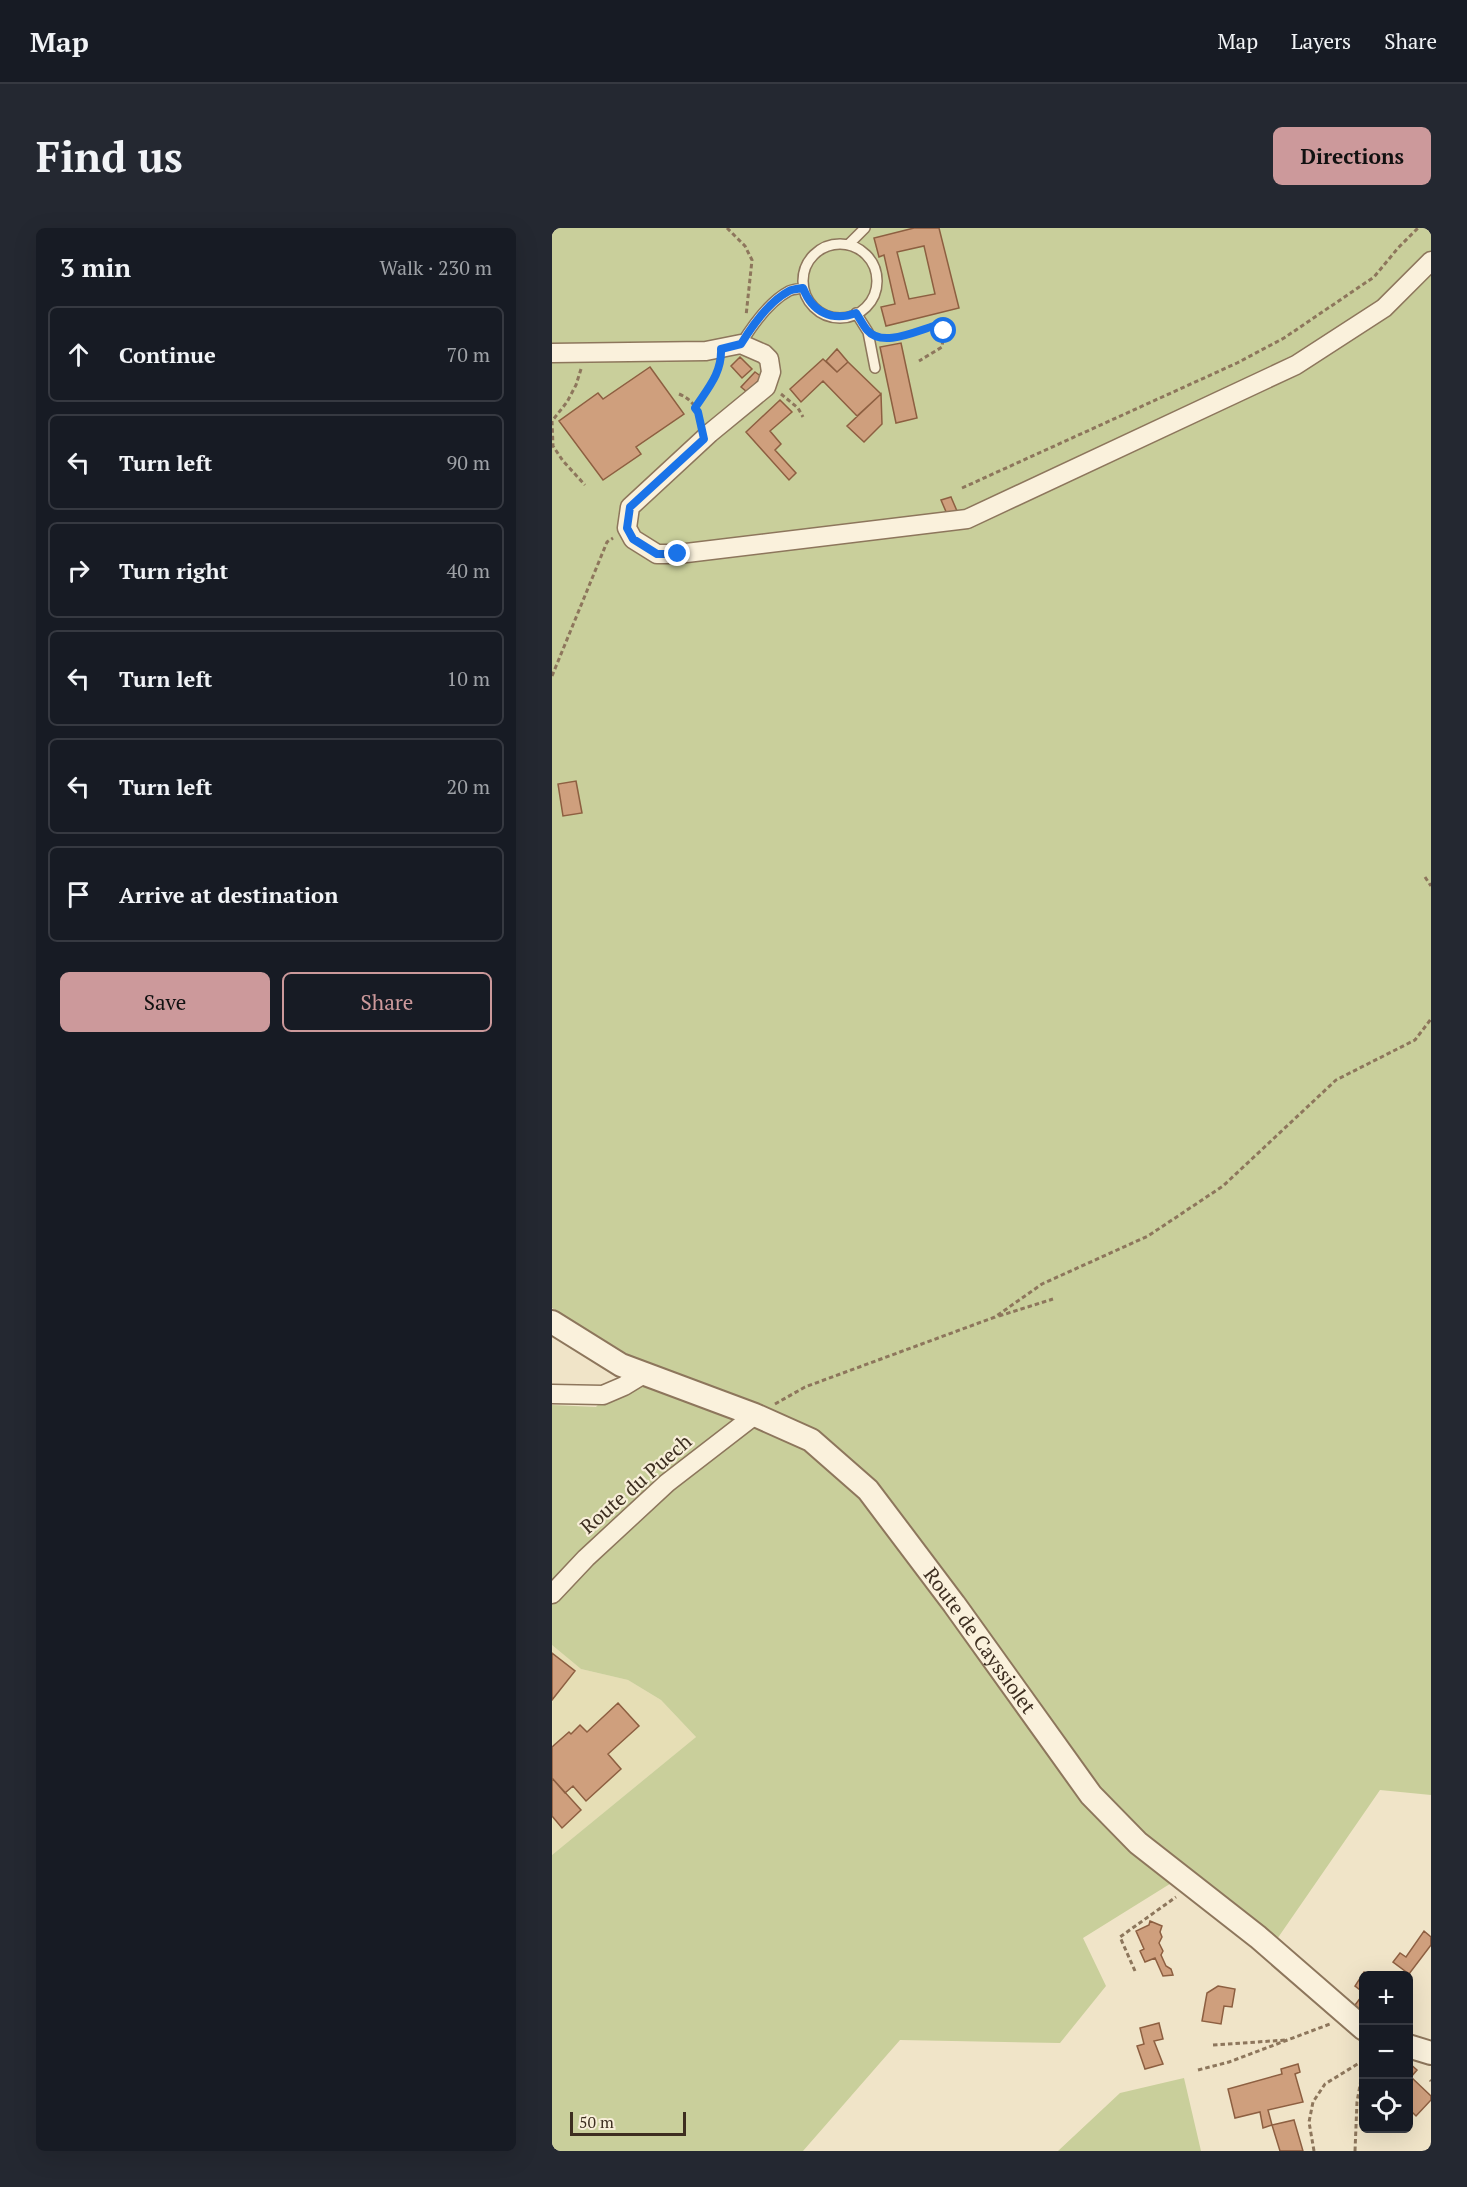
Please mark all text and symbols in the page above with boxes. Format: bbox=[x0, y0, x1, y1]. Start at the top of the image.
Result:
text: Map bbox=[30, 23, 89, 60]
text: Map bbox=[1217, 27, 1258, 55]
text: Layers bbox=[1291, 27, 1351, 55]
text: Share bbox=[1384, 27, 1437, 55]
button: Directions bbox=[1273, 127, 1431, 185]
text: Find us bbox=[36, 128, 183, 184]
text: 3 min bbox=[60, 250, 131, 284]
text: Walk · 230 m bbox=[380, 254, 492, 281]
route start bbox=[930, 317, 956, 343]
icon: ahead bbox=[62, 338, 95, 371]
text: Continue bbox=[119, 340, 216, 369]
text: 70 m bbox=[447, 341, 490, 368]
icon: left bbox=[62, 446, 95, 479]
text: Turn left bbox=[119, 448, 212, 477]
text: 90 m bbox=[447, 449, 490, 476]
route end bbox=[664, 540, 690, 566]
icon: right bbox=[62, 554, 95, 587]
text: Turn right bbox=[119, 556, 228, 585]
text: 40 m bbox=[447, 557, 490, 584]
icon: left bbox=[62, 662, 95, 695]
text: Turn left bbox=[119, 664, 212, 693]
text: 10 m bbox=[447, 665, 490, 692]
icon: left bbox=[62, 770, 95, 803]
text: Turn left bbox=[119, 772, 212, 801]
text: 20 m bbox=[447, 773, 490, 800]
icon: arrive bbox=[62, 878, 95, 911]
text: Arrive at destination bbox=[119, 880, 338, 909]
button: Save bbox=[60, 972, 270, 1032]
button: Share bbox=[282, 972, 492, 1032]
street label: Route du Puech bbox=[574, 1428, 697, 1539]
street label: Route de Cayssiolet bbox=[918, 1562, 1043, 1719]
map controls bbox=[1359, 1971, 1413, 2133]
button: + bbox=[1359, 1971, 1413, 2025]
button: − bbox=[1359, 2025, 1413, 2079]
button: locate bbox=[1359, 2079, 1413, 2133]
scale bar bbox=[570, 2109, 686, 2136]
text: 50 m bbox=[579, 2111, 614, 2133]

